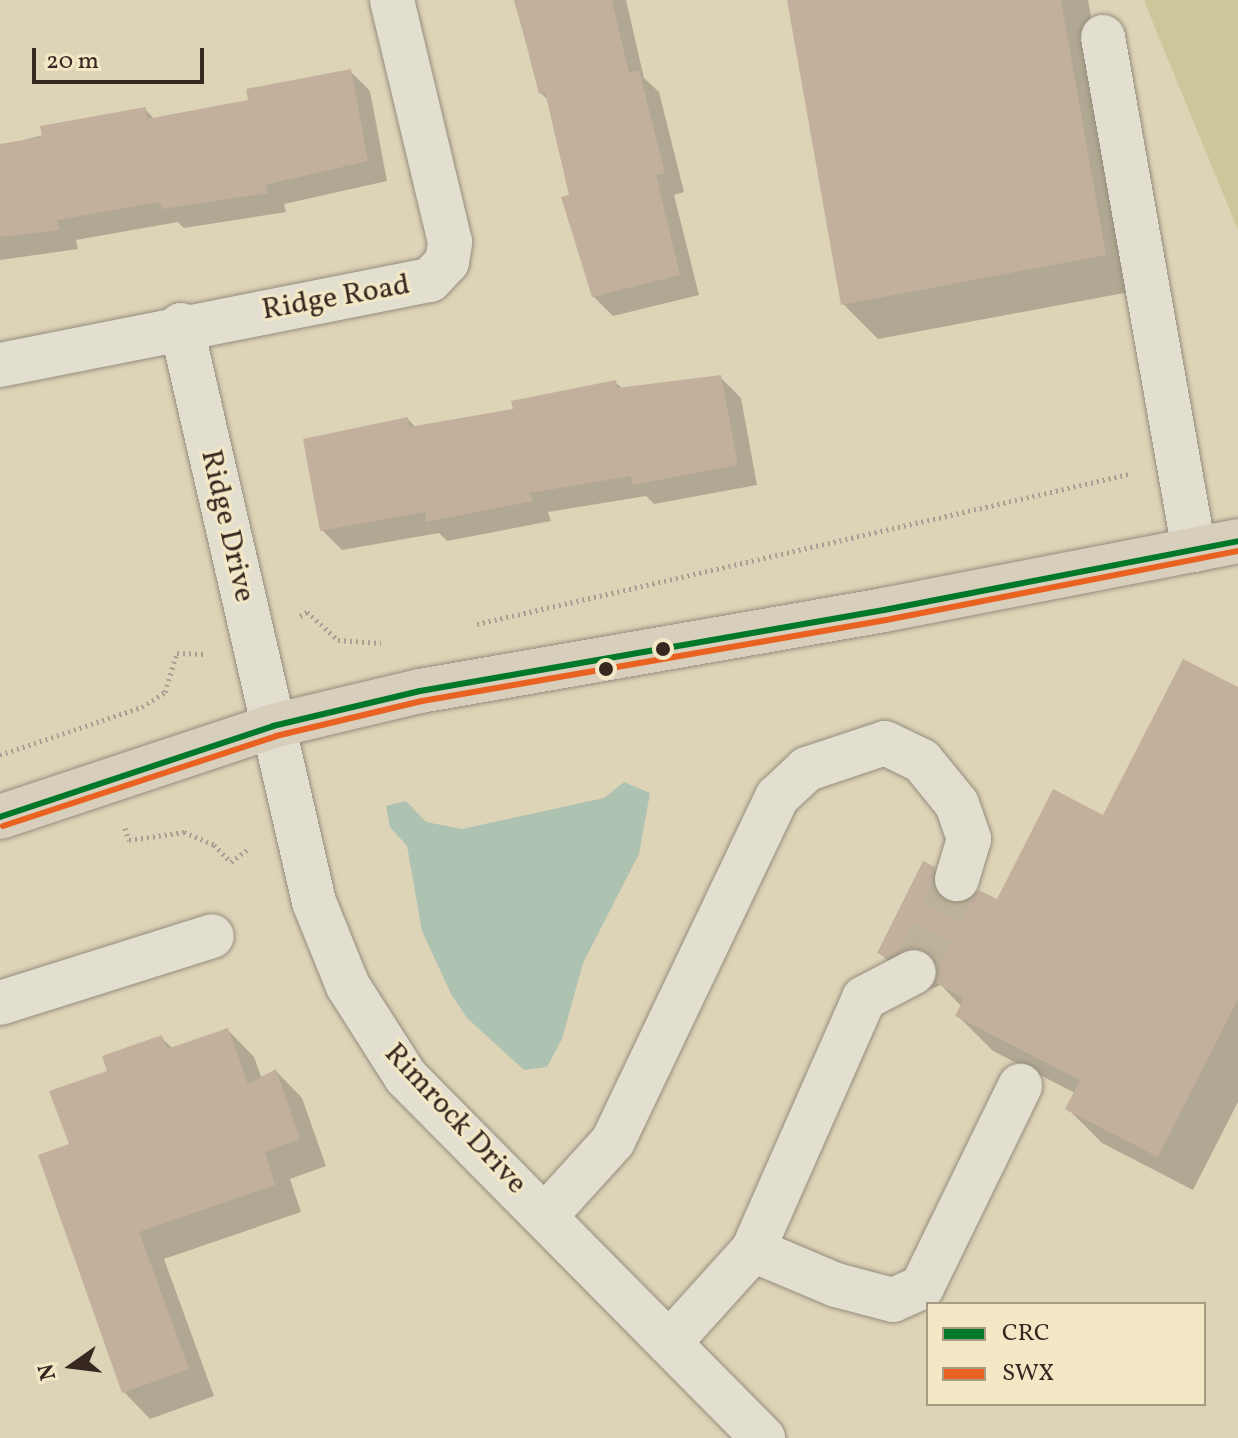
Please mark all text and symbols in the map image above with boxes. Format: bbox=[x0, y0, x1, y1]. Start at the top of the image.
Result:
scale bar bbox=[36, 32, 208, 82]
text: 20 m bbox=[46, 45, 99, 79]
street label: Ridge Road bbox=[259, 267, 413, 329]
street label: Ridge Drive bbox=[192, 446, 262, 606]
unlabelled marker bbox=[655, 641, 671, 657]
unlabelled marker bbox=[598, 661, 614, 677]
street label: Rimrock Drive bbox=[376, 1036, 534, 1202]
legend bbox=[926, 1302, 1206, 1406]
text: CRC bbox=[1002, 1317, 1050, 1351]
north arrow bbox=[32, 1326, 112, 1406]
text: SWX bbox=[1002, 1357, 1054, 1391]
text: N bbox=[31, 1360, 65, 1383]

